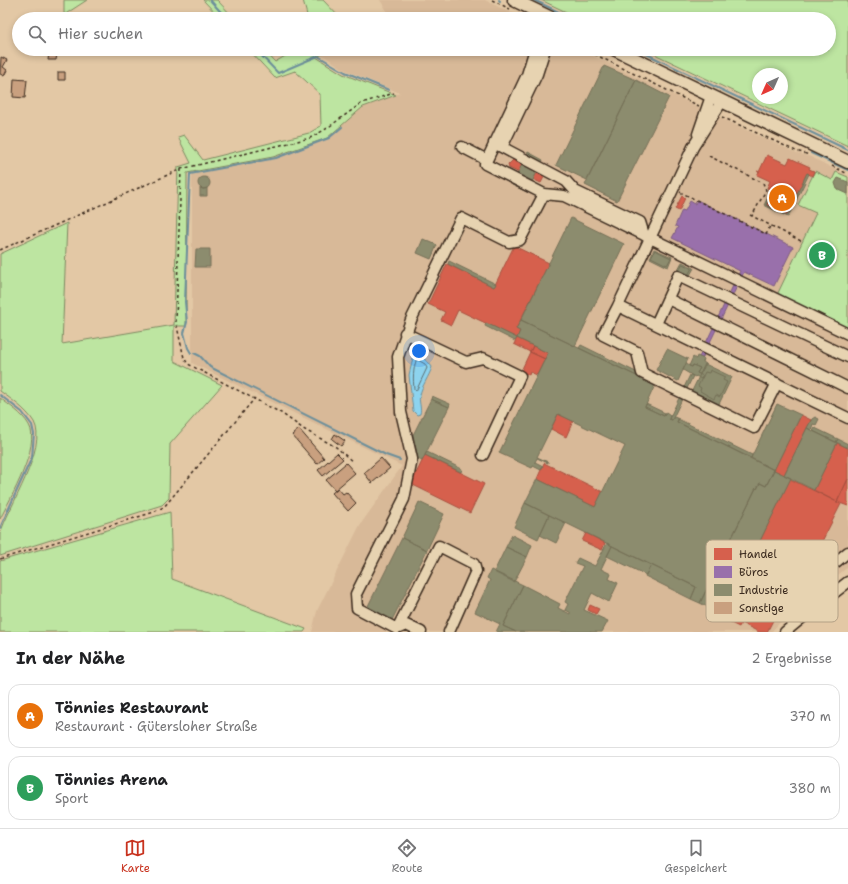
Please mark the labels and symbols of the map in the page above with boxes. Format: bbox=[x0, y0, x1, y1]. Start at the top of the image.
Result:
north arrow bbox=[752, 68, 788, 104]
pin: A bbox=[769, 183, 795, 213]
pin: B bbox=[809, 240, 835, 270]
your location bbox=[409, 341, 429, 361]
legend bbox=[706, 540, 838, 622]
text: Handel bbox=[739, 547, 777, 562]
text: Büros bbox=[739, 565, 768, 580]
text: Industrie bbox=[739, 583, 788, 598]
text: Sonstige bbox=[739, 601, 784, 616]

